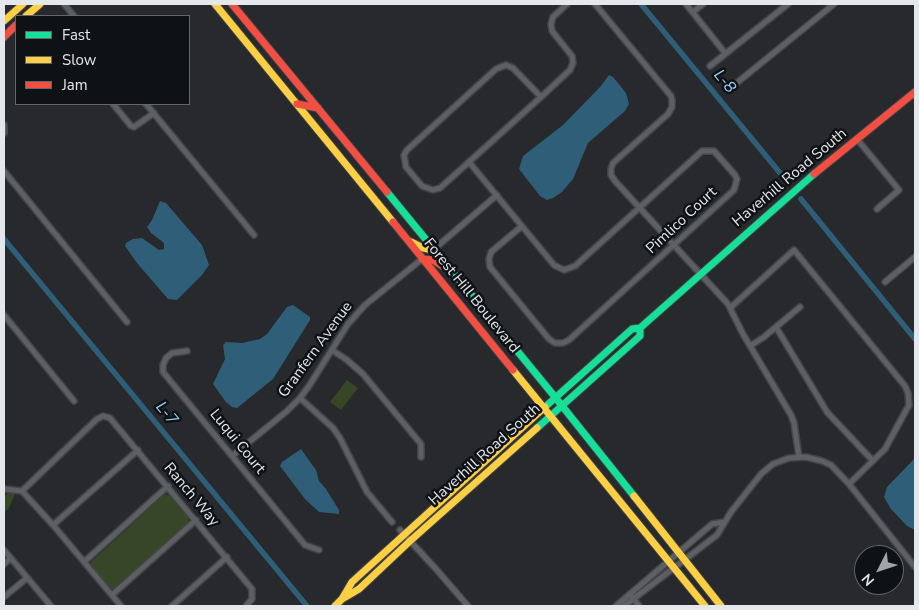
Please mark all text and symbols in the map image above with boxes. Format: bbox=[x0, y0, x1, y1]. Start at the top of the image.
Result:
legend bbox=[15, 15, 190, 105]
text: Fast bbox=[62, 25, 90, 45]
text: Slow bbox=[62, 50, 96, 70]
water label: L-8 bbox=[709, 66, 739, 98]
text: Jam bbox=[62, 75, 88, 95]
street label: Haverhill Road South bbox=[729, 125, 851, 231]
street label: Pimlico Court bbox=[643, 184, 721, 258]
street label: Forest Hill Boulevard bbox=[419, 235, 523, 357]
street label: Granfern Avenue bbox=[275, 299, 357, 401]
water label: L-7 bbox=[151, 398, 181, 430]
street label: Haverhill Road South bbox=[426, 400, 544, 510]
street label: Luqui Court bbox=[205, 406, 269, 478]
street label: Ranch Way bbox=[159, 460, 223, 530]
north arrow bbox=[854, 545, 904, 595]
text: N bbox=[857, 569, 879, 590]

